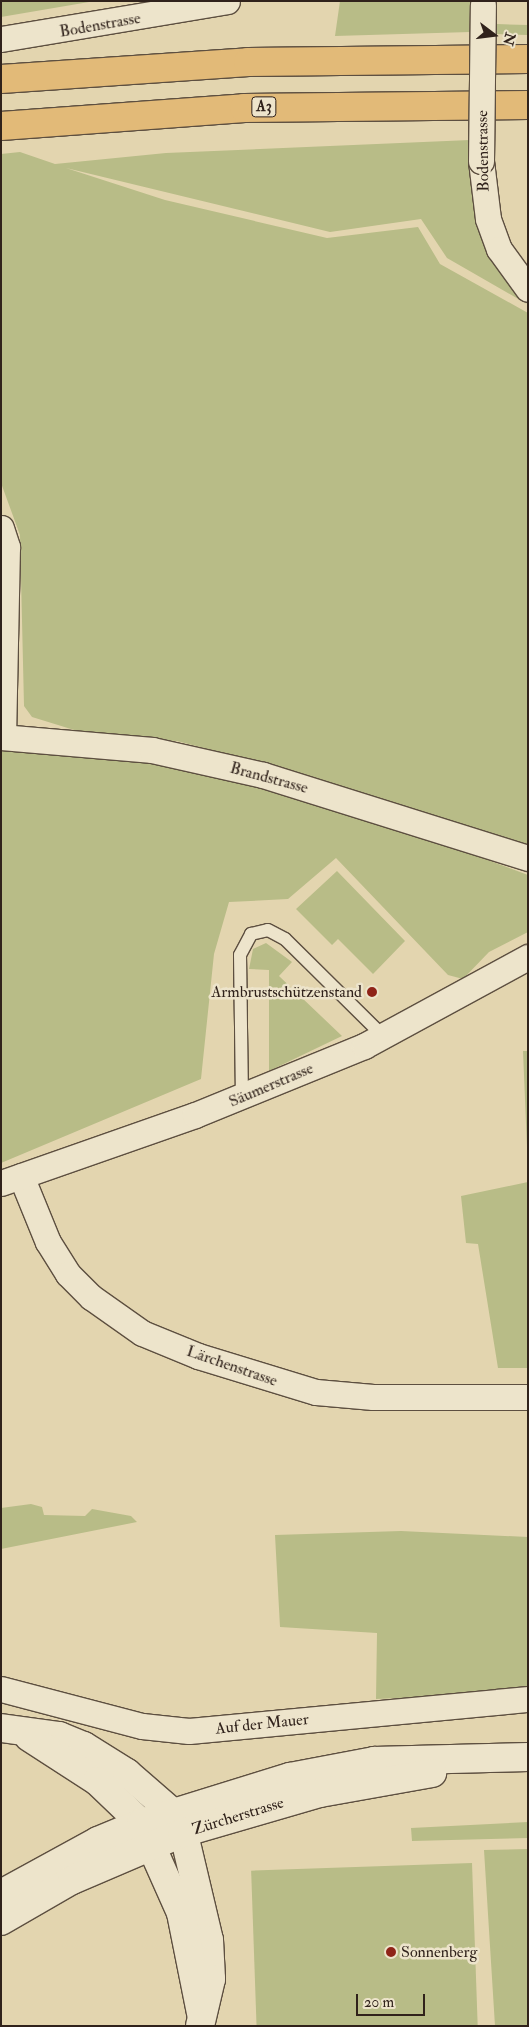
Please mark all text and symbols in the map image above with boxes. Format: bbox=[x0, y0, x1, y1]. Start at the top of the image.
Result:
street label: Bodenstrasse bbox=[58, 8, 142, 42]
north arrow bbox=[469, 10, 519, 60]
text: N bbox=[499, 31, 519, 47]
road number: A3 bbox=[250, 94, 278, 120]
street label: Bodenstrasse bbox=[473, 110, 493, 192]
street label: Brandstrasse bbox=[228, 758, 310, 798]
place label: Armbrustschützenstand bbox=[211, 982, 362, 1002]
marker: Armbrustschützenstand bbox=[366, 986, 378, 998]
street label: Säumerstrasse bbox=[226, 1059, 316, 1111]
street label: Lärchenstrasse bbox=[184, 1342, 280, 1390]
street label: Auf der Mauer bbox=[214, 1710, 310, 1738]
street label: Zürcherstrasse bbox=[190, 1793, 286, 1839]
place label: Sonnenberg bbox=[401, 1942, 477, 1962]
marker: Sonnenberg bbox=[385, 1946, 397, 1958]
scale bar bbox=[359, 1984, 428, 2016]
text: 20 m bbox=[364, 1993, 394, 2012]

